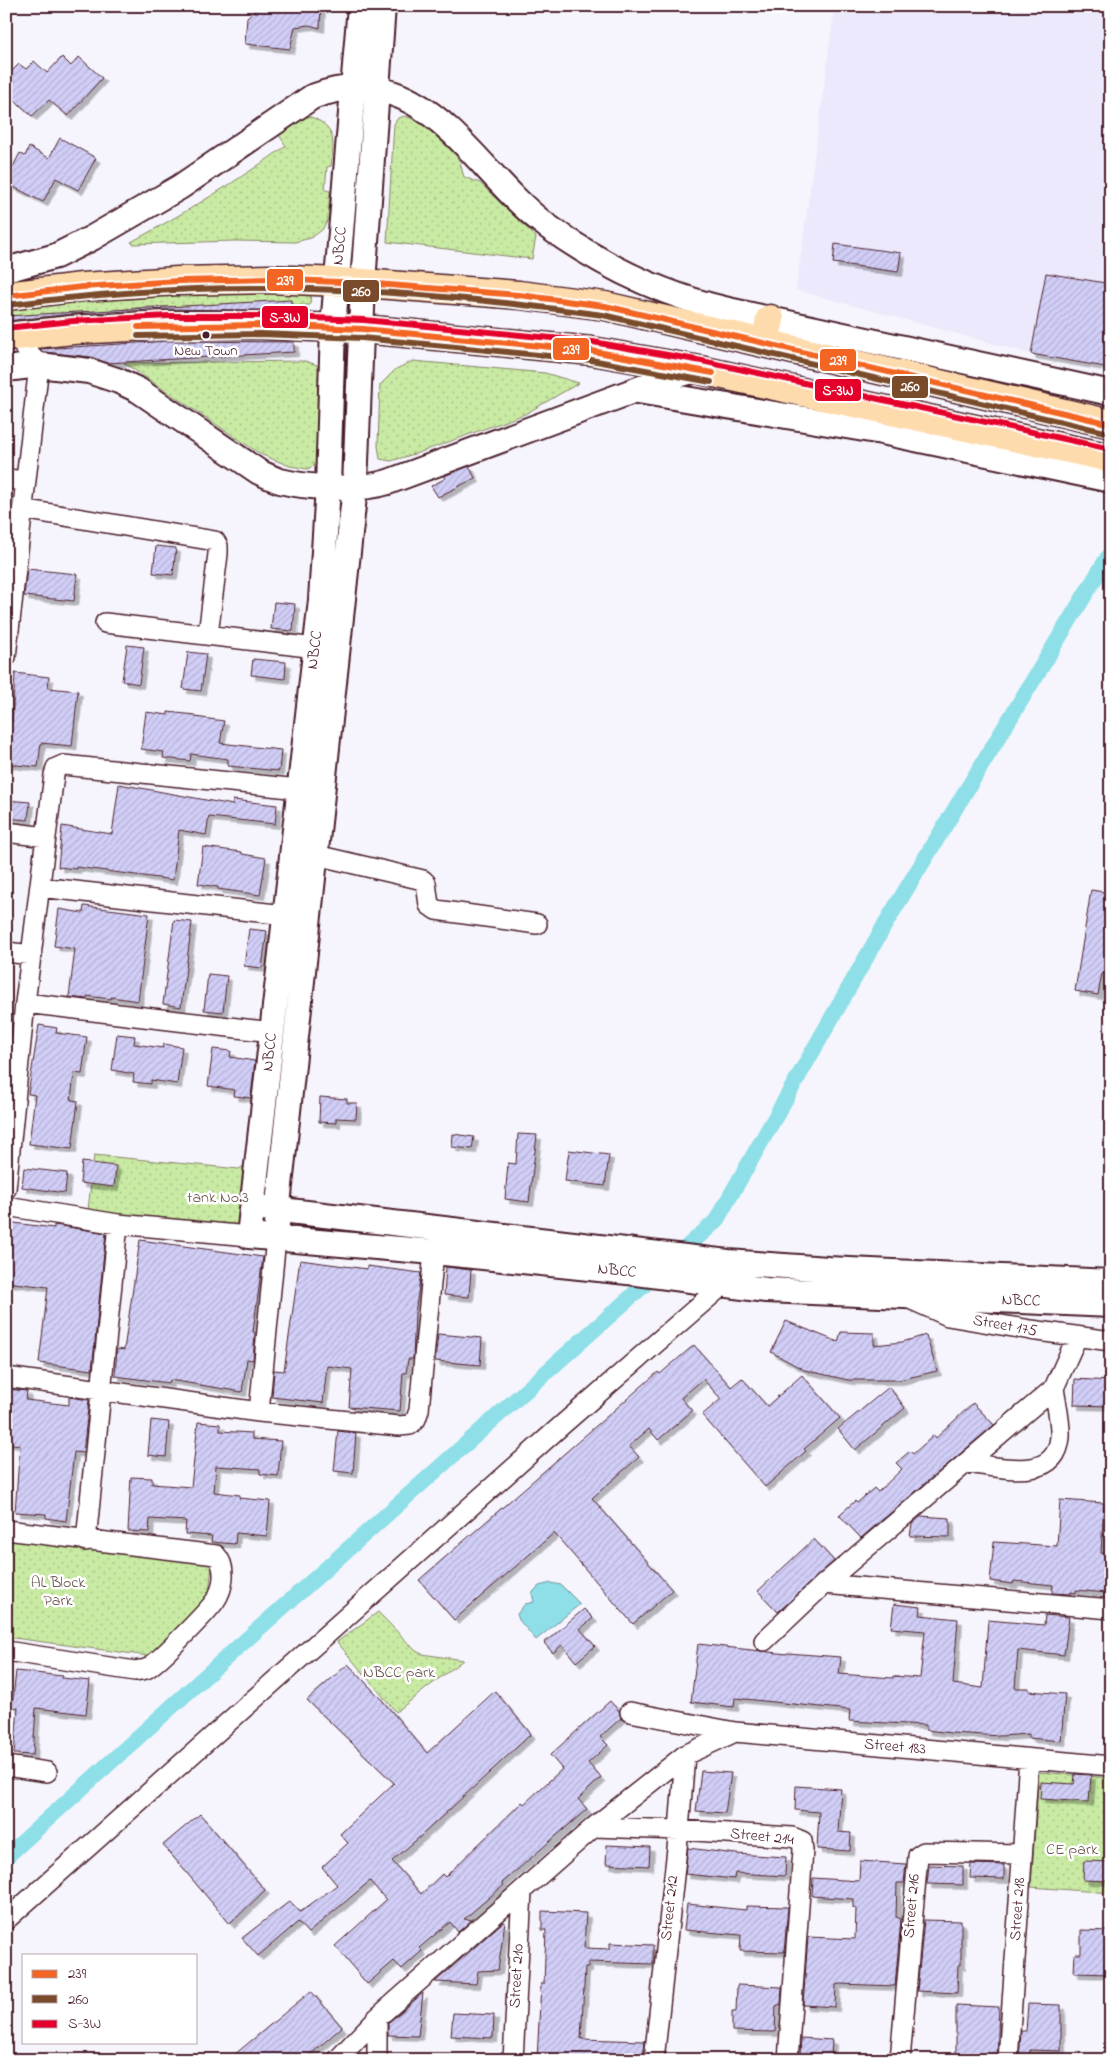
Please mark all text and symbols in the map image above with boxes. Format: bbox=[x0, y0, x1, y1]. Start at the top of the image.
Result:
street label: NBCC bbox=[326, 225, 354, 266]
line badge: 239 bbox=[266, 268, 304, 292]
text: 239 bbox=[276, 271, 294, 292]
line badge: 260 bbox=[342, 279, 380, 303]
text: 260 bbox=[350, 282, 371, 303]
line badge: S-3W bbox=[261, 305, 309, 329]
text: S-3W bbox=[270, 308, 301, 329]
marker: New Town bbox=[201, 330, 211, 340]
line badge: 239 bbox=[552, 337, 590, 361]
place label: New Town bbox=[174, 340, 238, 362]
text: 239 bbox=[562, 340, 580, 361]
line badge: 239 bbox=[819, 348, 857, 372]
text: 239 bbox=[829, 351, 847, 372]
line badge: 260 bbox=[891, 375, 929, 399]
text: 260 bbox=[899, 377, 920, 398]
line badge: S-3W bbox=[814, 378, 862, 402]
text: S-3W bbox=[823, 381, 854, 402]
street label: NBCC bbox=[301, 629, 329, 671]
street label: NBCC bbox=[256, 1031, 284, 1072]
park label: tank No.3 bbox=[187, 1186, 249, 1210]
street label: NBCC bbox=[597, 1257, 638, 1285]
street label: NBCC bbox=[1001, 1288, 1041, 1314]
street label: Street 175 bbox=[971, 1309, 1039, 1343]
park label: AL Block Park bbox=[31, 1571, 86, 1613]
park label: NBCC park bbox=[363, 1661, 436, 1685]
street label: Street 183 bbox=[863, 1732, 927, 1762]
street label: Street 214 bbox=[729, 1822, 795, 1852]
park label: CE park bbox=[1046, 1838, 1099, 1862]
street label: Street 216 bbox=[897, 1873, 927, 1939]
street label: Street 212 bbox=[655, 1874, 685, 1942]
street label: Street 218 bbox=[1004, 1877, 1032, 1941]
street label: Street 210 bbox=[503, 1943, 531, 2009]
legend bbox=[22, 1954, 198, 2044]
text: 239 bbox=[68, 1963, 87, 1985]
text: 260 bbox=[68, 1989, 89, 2011]
text: S-3W bbox=[68, 2013, 101, 2035]

